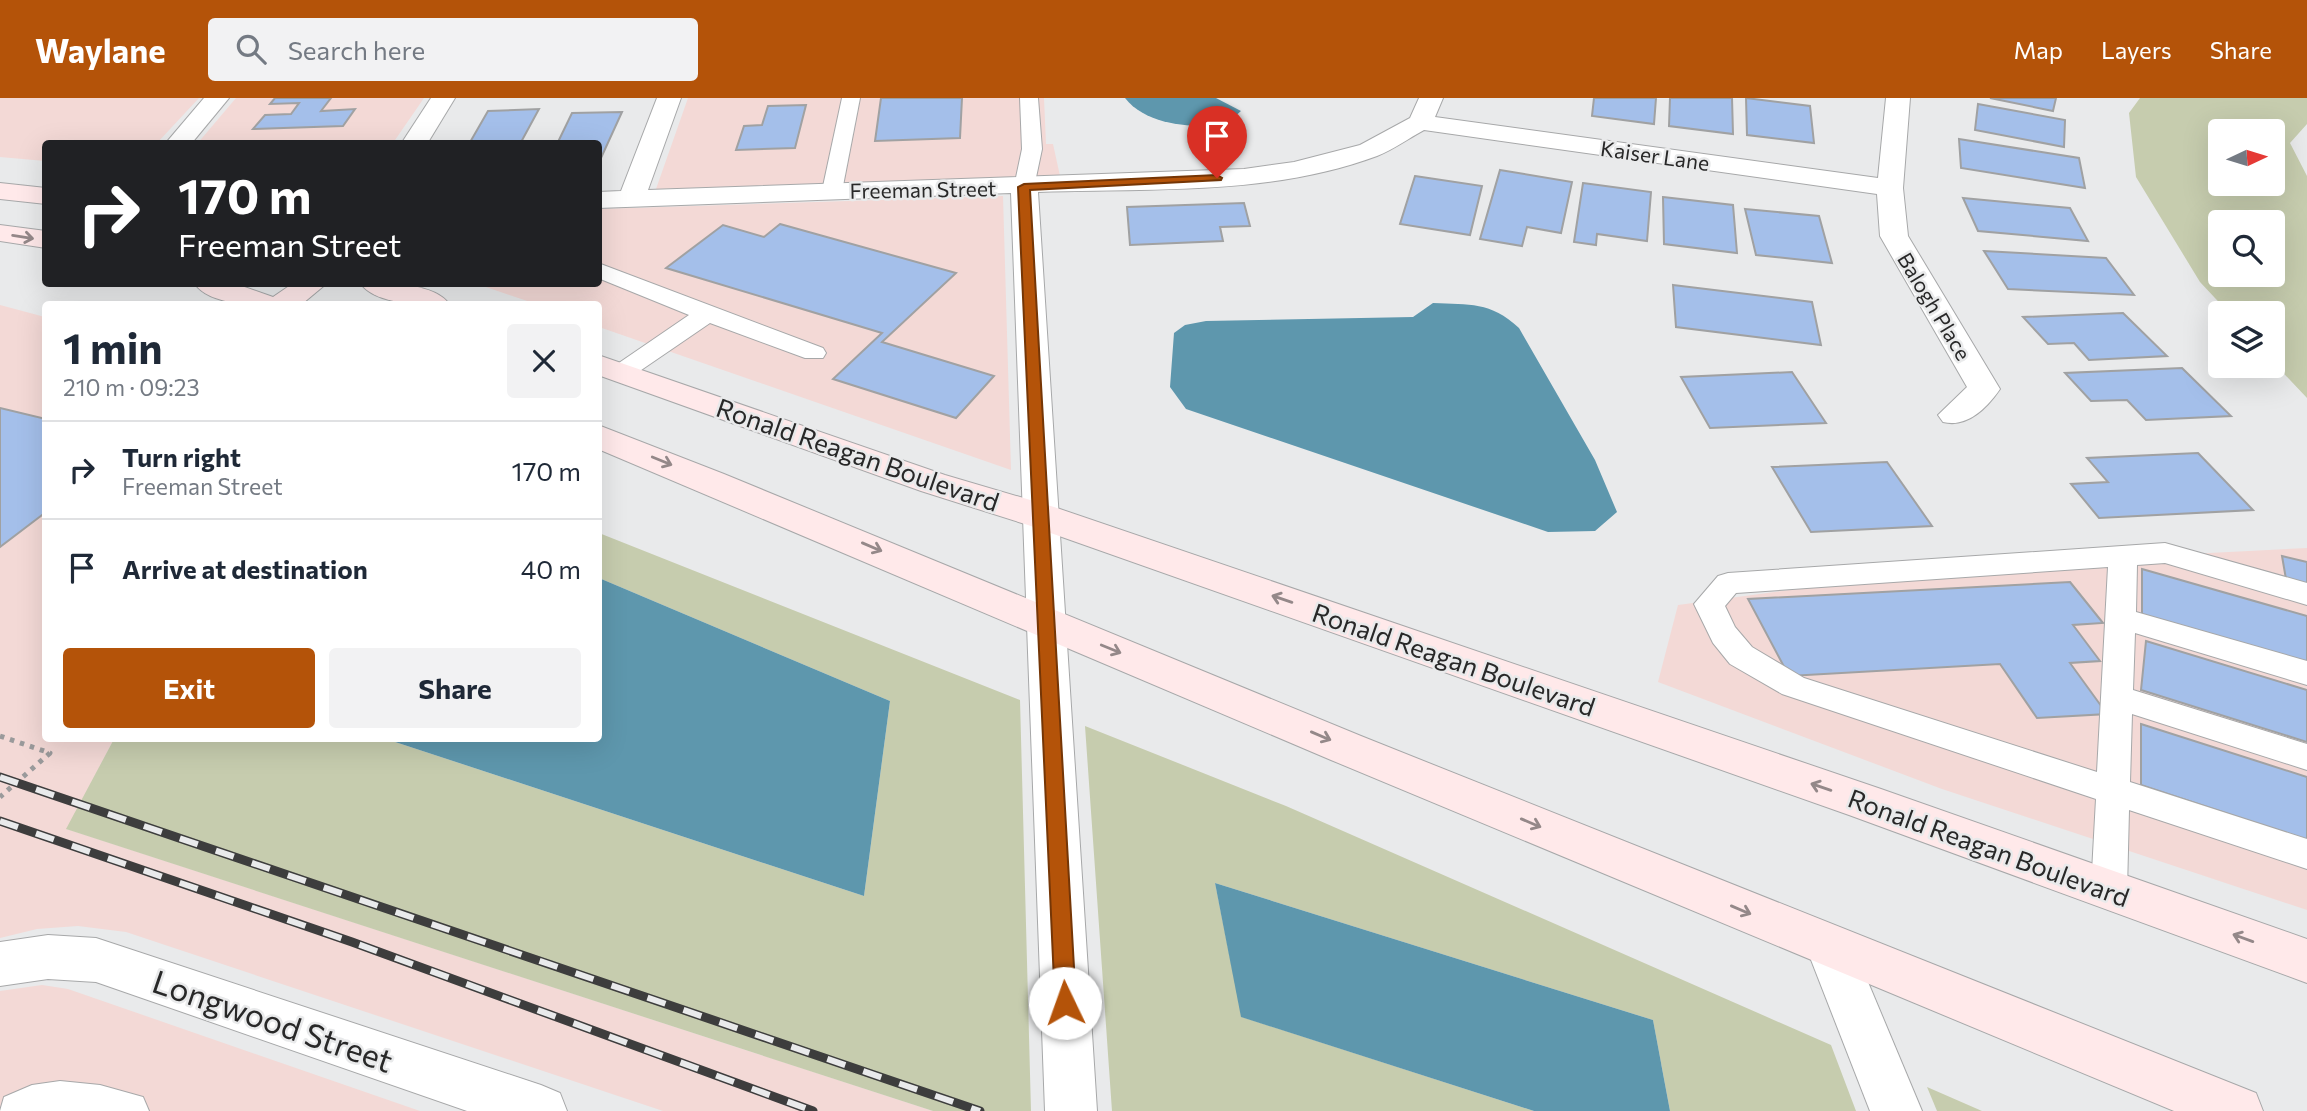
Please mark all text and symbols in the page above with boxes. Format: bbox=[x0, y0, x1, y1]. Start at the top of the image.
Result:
search box bbox=[208, 18, 698, 81]
text: Waylane bbox=[35, 29, 166, 70]
icon: search bbox=[232, 30, 270, 68]
text: Search here bbox=[288, 34, 425, 65]
text: Map bbox=[2014, 35, 2063, 64]
text: Layers bbox=[2101, 35, 2172, 64]
text: Share bbox=[2210, 35, 2272, 64]
pin bbox=[1187, 106, 1247, 178]
icon: arrive bbox=[1198, 117, 1236, 155]
north arrow bbox=[2208, 119, 2286, 196]
map controls bbox=[2208, 119, 2285, 378]
street label: Kaiser Lane bbox=[1599, 135, 1711, 175]
text: 170 m bbox=[178, 164, 311, 224]
icon: right bbox=[63, 168, 154, 259]
street label: Freeman Street bbox=[849, 175, 997, 203]
button: search bbox=[2208, 210, 2285, 287]
text: Freeman Street bbox=[178, 224, 401, 264]
one-way arrow bbox=[11, 230, 34, 243]
street label: Balogh Place bbox=[1893, 248, 1977, 364]
button: layers bbox=[2208, 301, 2285, 378]
text: 1 min bbox=[63, 321, 163, 373]
button: close bbox=[507, 324, 581, 398]
text: 210 m · 09:23 bbox=[63, 373, 200, 401]
street label: Ronald Reagan Boulevard bbox=[713, 391, 1003, 517]
text: Turn right bbox=[122, 441, 241, 472]
icon: right bbox=[63, 451, 101, 489]
text: 170 m bbox=[512, 455, 581, 486]
one-way arrow bbox=[651, 455, 672, 468]
text: Freeman Street bbox=[122, 472, 283, 500]
one-way arrow bbox=[861, 541, 883, 554]
icon: arrive bbox=[63, 549, 101, 587]
text: Arrive at destination bbox=[122, 553, 368, 584]
text: 40 m bbox=[521, 553, 581, 584]
one-way arrow bbox=[1271, 592, 1293, 605]
street label: Ronald Reagan Boulevard bbox=[1309, 596, 1599, 722]
one-way arrow bbox=[1099, 644, 1121, 657]
button: Exit bbox=[63, 648, 315, 728]
button: Share bbox=[329, 648, 581, 728]
one-way arrow bbox=[1310, 730, 1331, 743]
one-way arrow bbox=[1810, 780, 1832, 793]
street label: Ronald Reagan Boulevard bbox=[1844, 782, 2134, 912]
one-way arrow bbox=[1520, 817, 1541, 830]
one-way arrow bbox=[1730, 905, 1751, 918]
one-way arrow bbox=[2232, 931, 2254, 943]
street label: Longwood Street bbox=[148, 960, 398, 1080]
position arrow bbox=[1028, 966, 1102, 1040]

